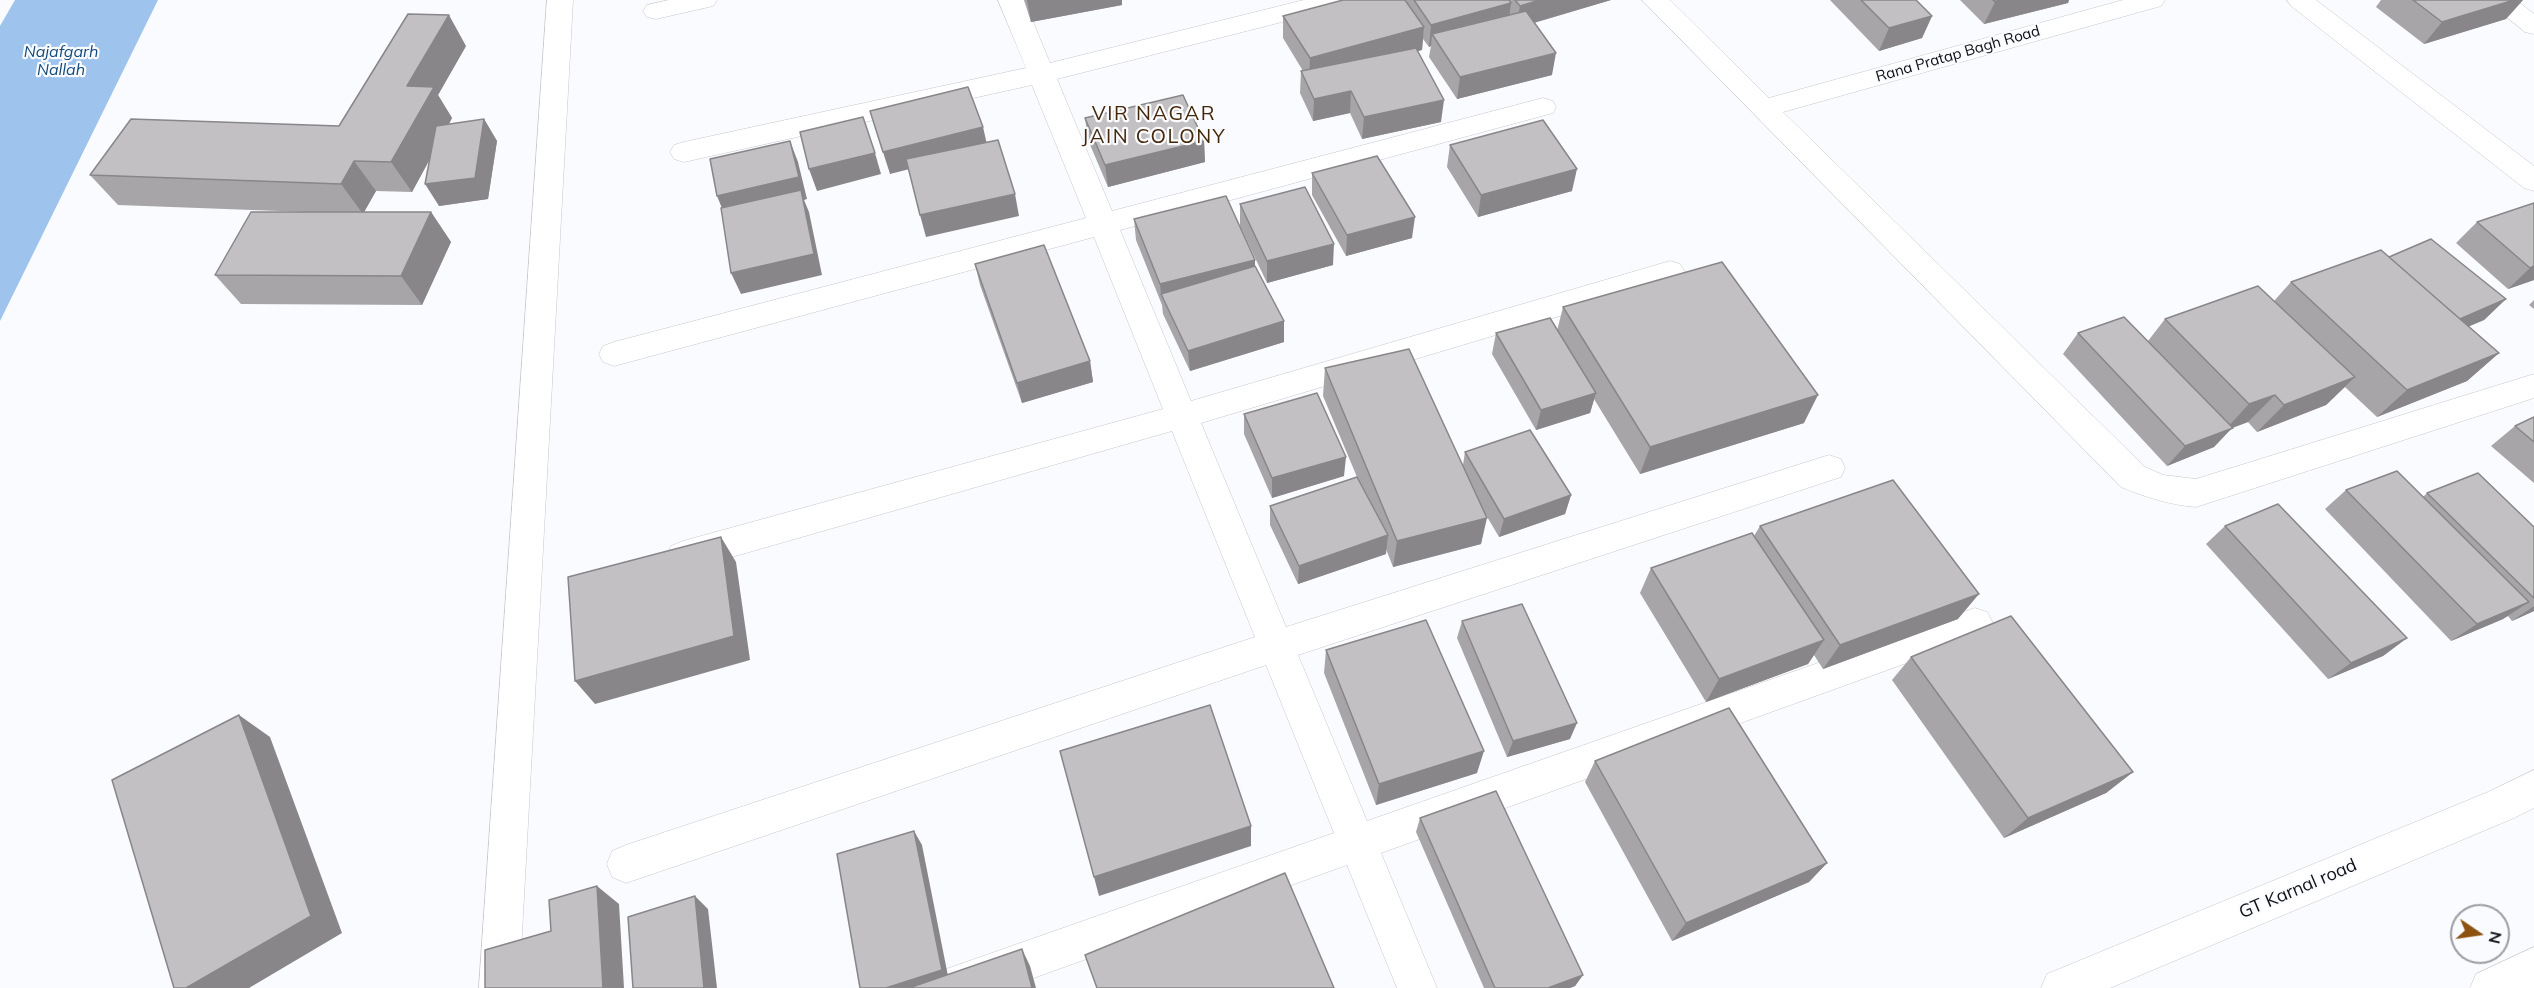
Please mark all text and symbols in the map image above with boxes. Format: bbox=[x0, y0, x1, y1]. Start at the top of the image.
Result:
street label: Rana Pratap Bagh Road bbox=[1874, 22, 2042, 86]
water label: Najafgarh Nallah bbox=[24, 42, 98, 80]
district label: VIR NAGAR JAIN COLONY bbox=[1082, 102, 1226, 149]
street label: GT Karnal road bbox=[2236, 854, 2360, 924]
north arrow bbox=[2450, 904, 2510, 964]
text: N bbox=[2484, 929, 2507, 946]

